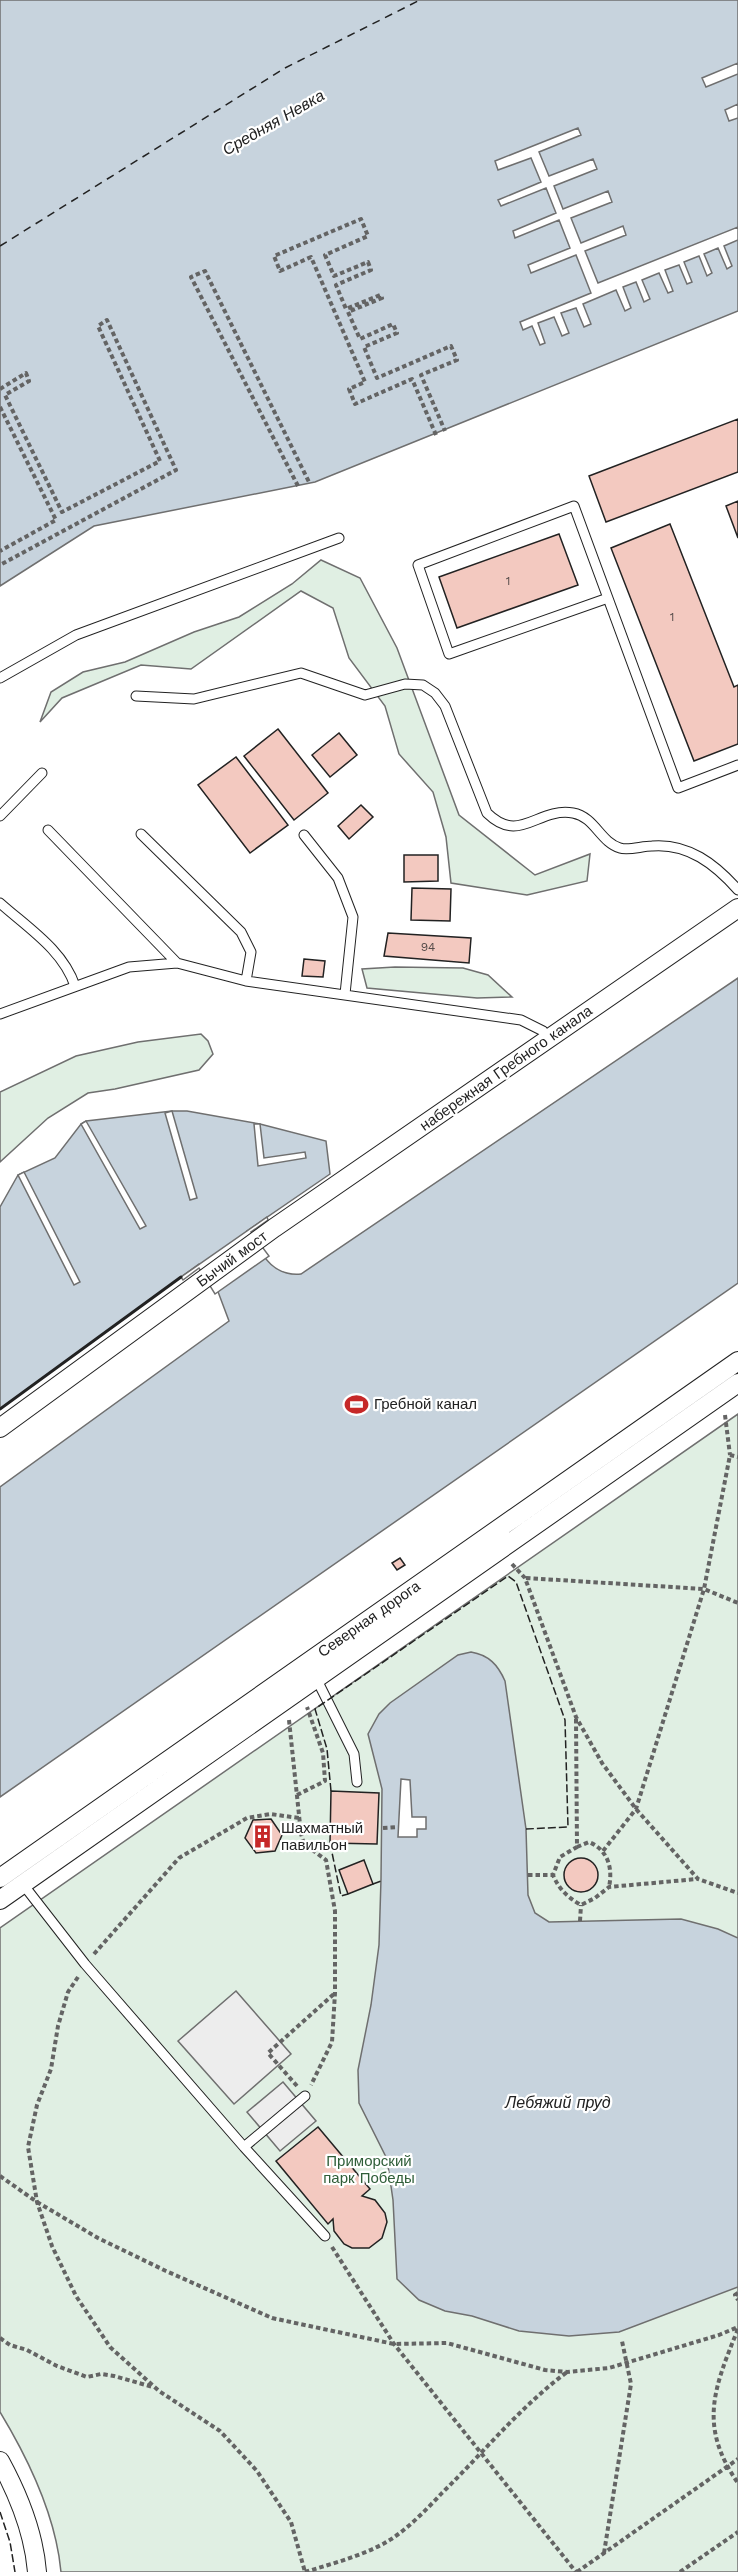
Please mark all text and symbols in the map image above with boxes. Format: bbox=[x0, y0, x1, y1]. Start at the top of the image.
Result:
water label: Средняя Невка bbox=[219, 86, 328, 159]
house number: 1 bbox=[506, 574, 510, 588]
house number: 1 bbox=[670, 610, 674, 624]
house number: 94 bbox=[421, 940, 435, 954]
street label: набережная Гребного канала bbox=[416, 1001, 596, 1135]
street label: Бычий мост bbox=[193, 1227, 271, 1291]
sports icon: Гребной канал bbox=[343, 1391, 369, 1417]
place label: Гребной канал bbox=[374, 1395, 477, 1413]
street label: Северная дорога bbox=[314, 1577, 424, 1661]
place label: Шахматный павильон bbox=[281, 1819, 363, 1854]
building icon: Шахматный павильон bbox=[250, 1824, 276, 1850]
water label: Лебяжий пруд bbox=[504, 2093, 611, 2112]
park label: Приморский парк Победы bbox=[323, 2152, 415, 2187]

